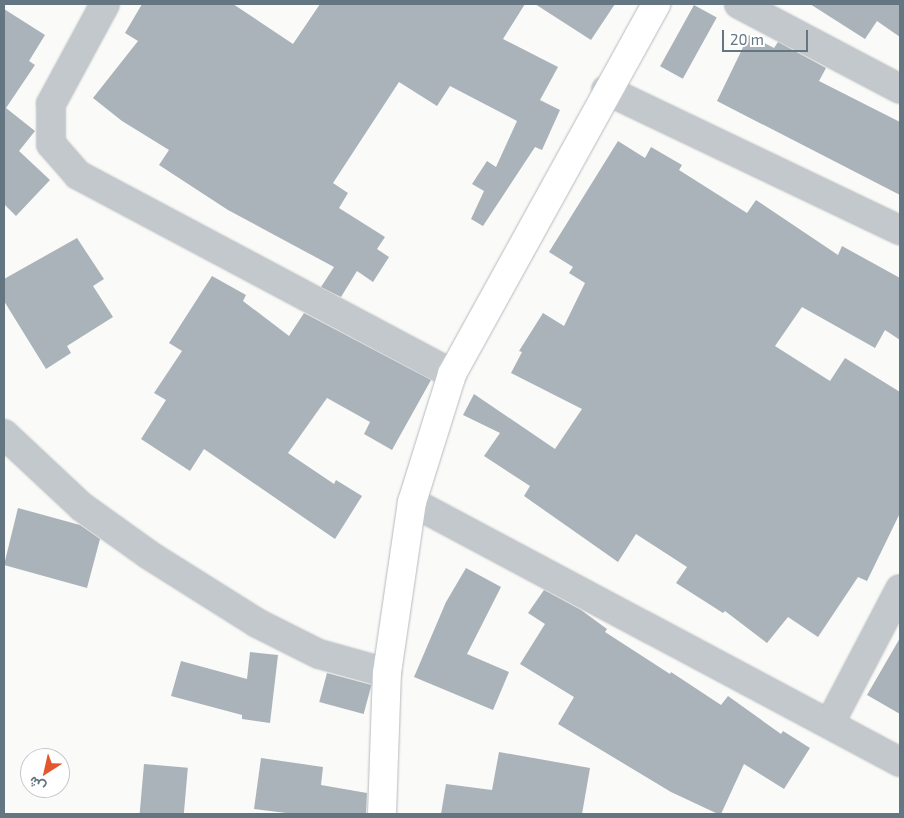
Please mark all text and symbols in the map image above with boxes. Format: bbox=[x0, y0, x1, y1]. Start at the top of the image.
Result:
scale bar bbox=[724, 20, 810, 52]
text: 20 m bbox=[730, 30, 764, 48]
north arrow bbox=[20, 748, 70, 798]
text: ش bbox=[25, 773, 48, 797]

